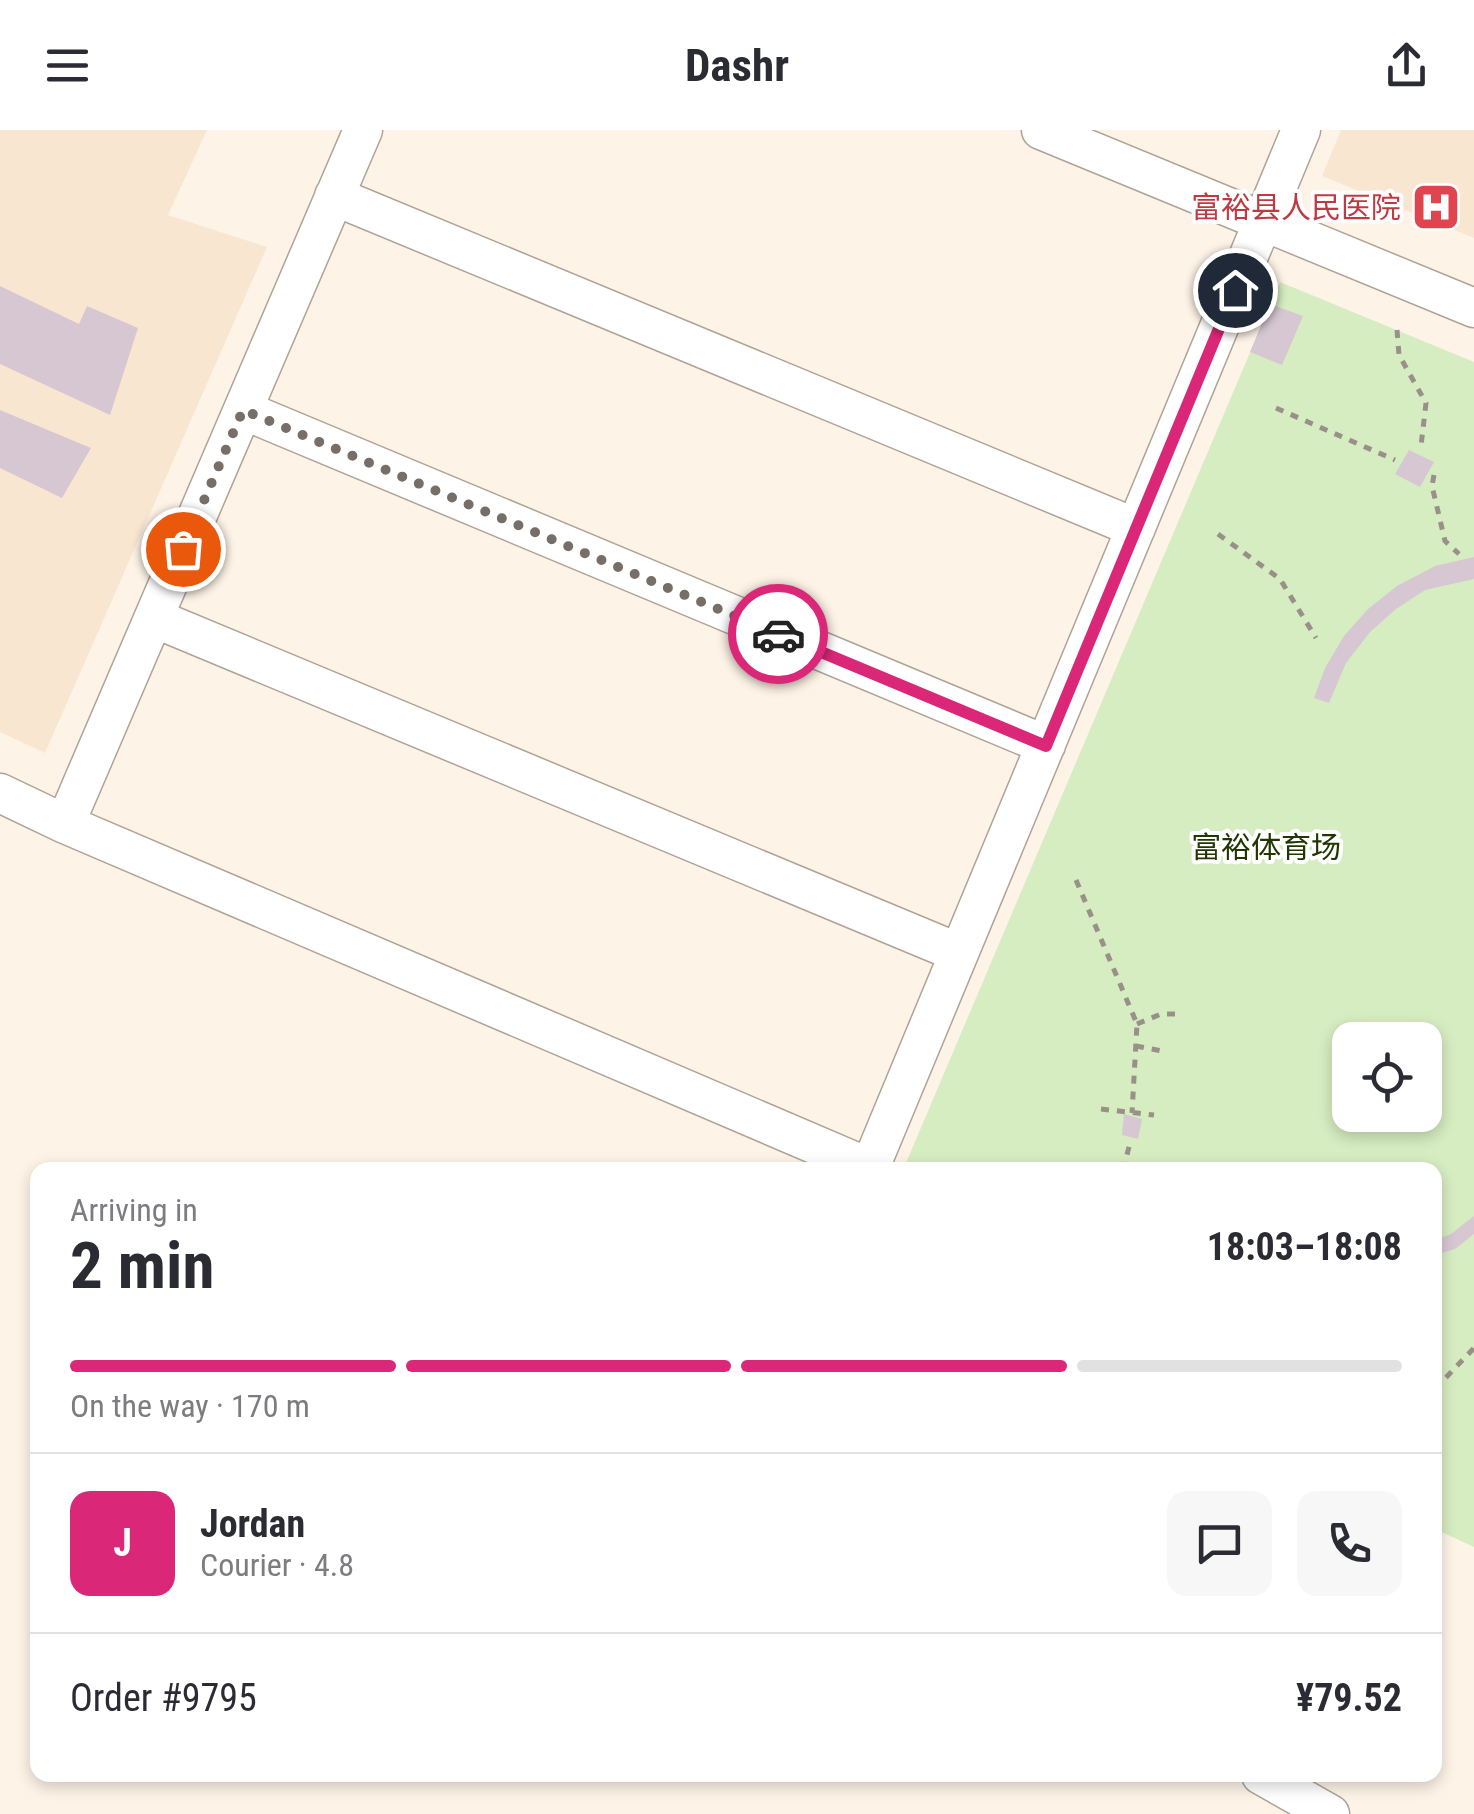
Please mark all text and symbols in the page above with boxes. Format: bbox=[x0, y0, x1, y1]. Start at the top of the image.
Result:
icon: menu bbox=[40, 38, 95, 93]
icon: share bbox=[1379, 38, 1434, 93]
text: Dashr bbox=[685, 39, 789, 92]
hospital icon: 富裕县人民医院 bbox=[1410, 181, 1462, 233]
place label: 富裕县人民医院 bbox=[1191, 190, 1401, 225]
pin bbox=[1193, 248, 1278, 333]
icon: home bbox=[1208, 263, 1263, 318]
pin bbox=[141, 507, 226, 592]
icon: bag bbox=[156, 522, 211, 577]
courier bbox=[728, 584, 828, 684]
icon: car bbox=[751, 607, 806, 662]
park label: 富裕体育场 bbox=[1191, 830, 1341, 865]
map controls bbox=[1332, 1022, 1442, 1132]
button: locate bbox=[1332, 1022, 1442, 1132]
text: Arriving in bbox=[70, 1191, 198, 1229]
text: 18:03–18:08 bbox=[1207, 1225, 1402, 1269]
text: 2 min bbox=[70, 1228, 214, 1304]
text: On the way · 170 m bbox=[70, 1387, 310, 1425]
button: chat bbox=[1167, 1491, 1272, 1596]
button: phone bbox=[1297, 1491, 1402, 1596]
text: Jordan bbox=[200, 1502, 305, 1546]
text: J bbox=[113, 1521, 132, 1565]
text: Courier · 4.8 bbox=[200, 1546, 354, 1584]
text: Order #9795 bbox=[70, 1676, 257, 1720]
text: ¥79.52 bbox=[1296, 1676, 1402, 1720]

